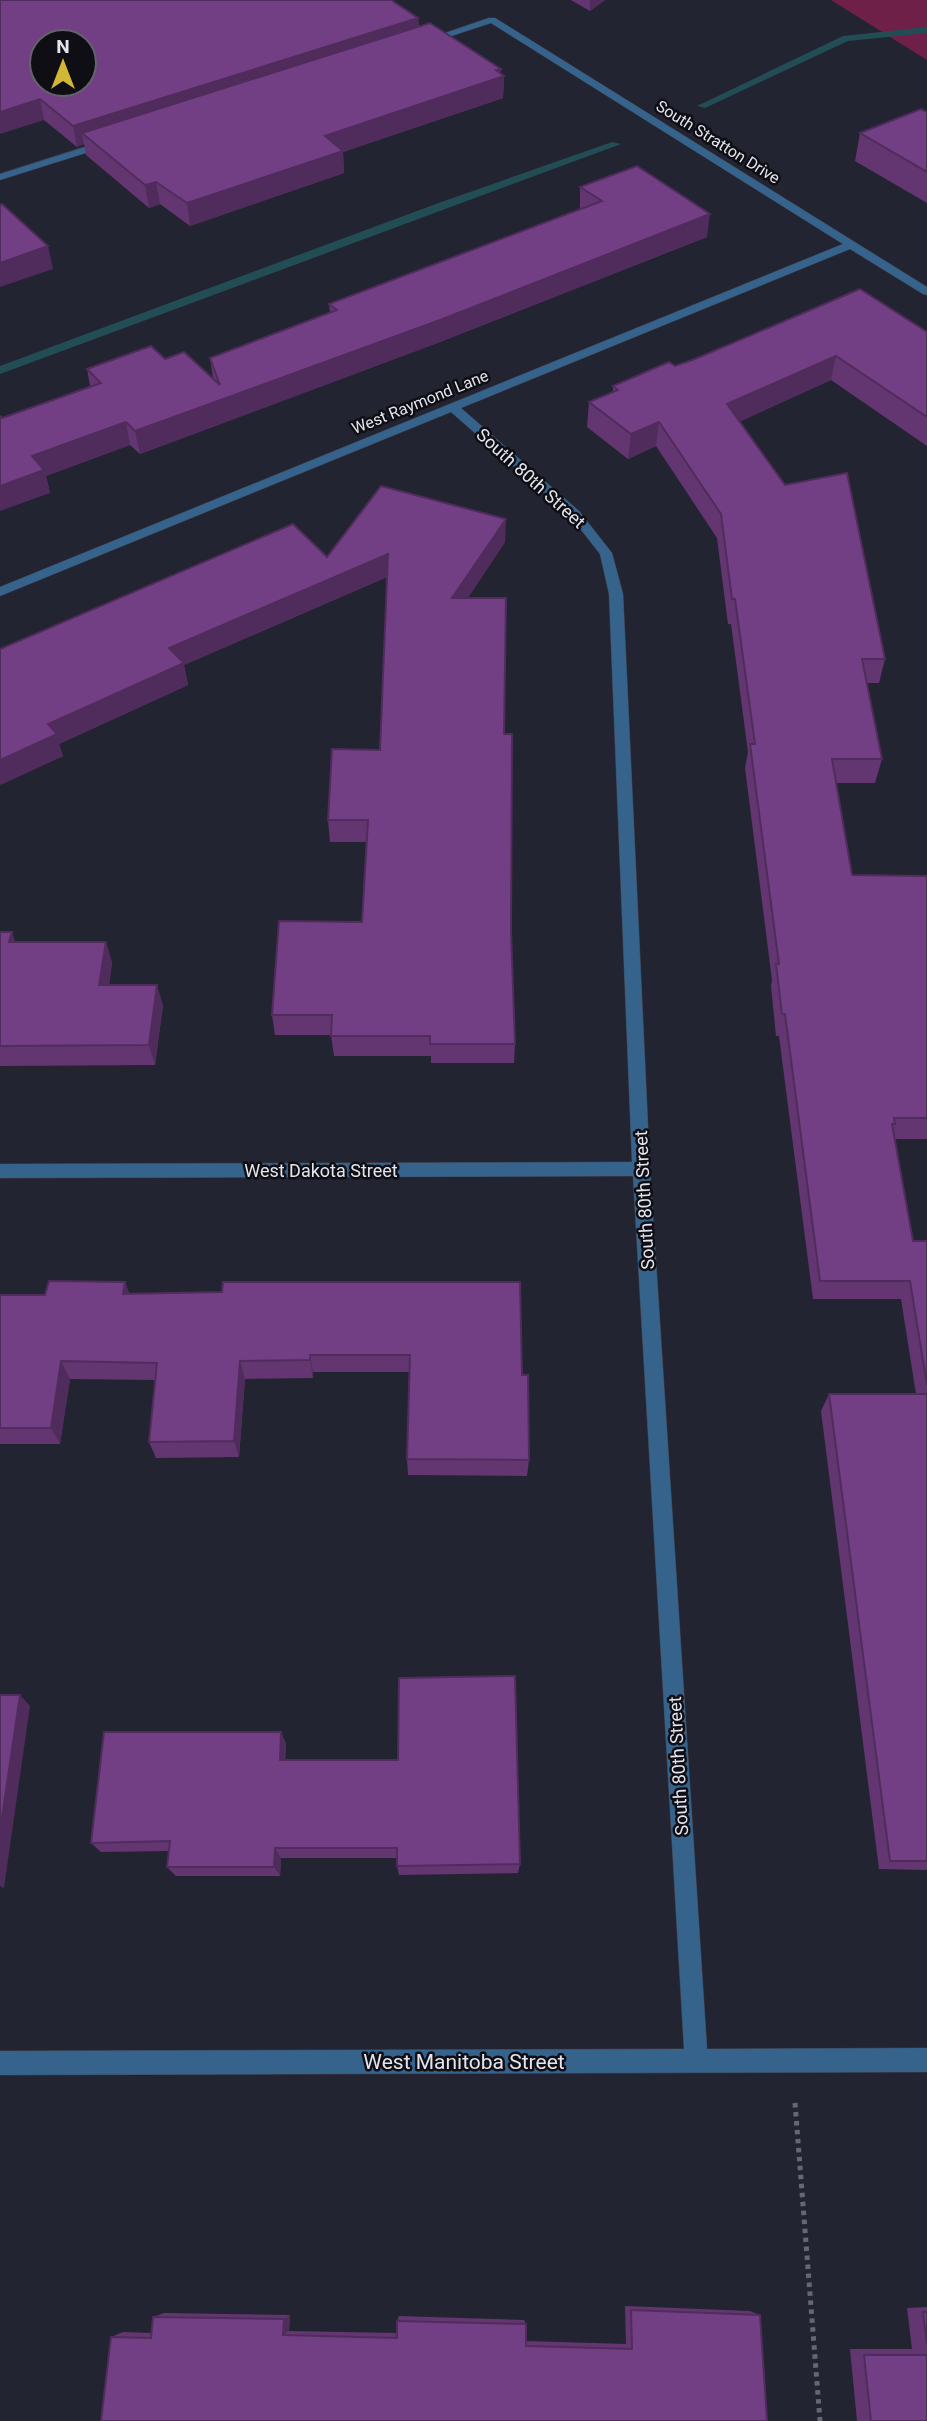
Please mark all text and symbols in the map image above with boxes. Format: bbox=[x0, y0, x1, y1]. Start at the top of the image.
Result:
north arrow bbox=[28, 28, 98, 98]
text: N bbox=[56, 35, 70, 58]
street label: South Stratton Drive bbox=[653, 96, 783, 188]
street label: West Raymond Lane bbox=[349, 366, 491, 438]
street label: South 80th Street bbox=[472, 424, 590, 532]
street label: South 80th Street bbox=[630, 1130, 658, 1270]
street label: West Dakota Street bbox=[244, 1160, 398, 1181]
street label: South 80th Street bbox=[664, 1696, 692, 1836]
street label: West Manitoba Street bbox=[363, 2050, 565, 2074]

